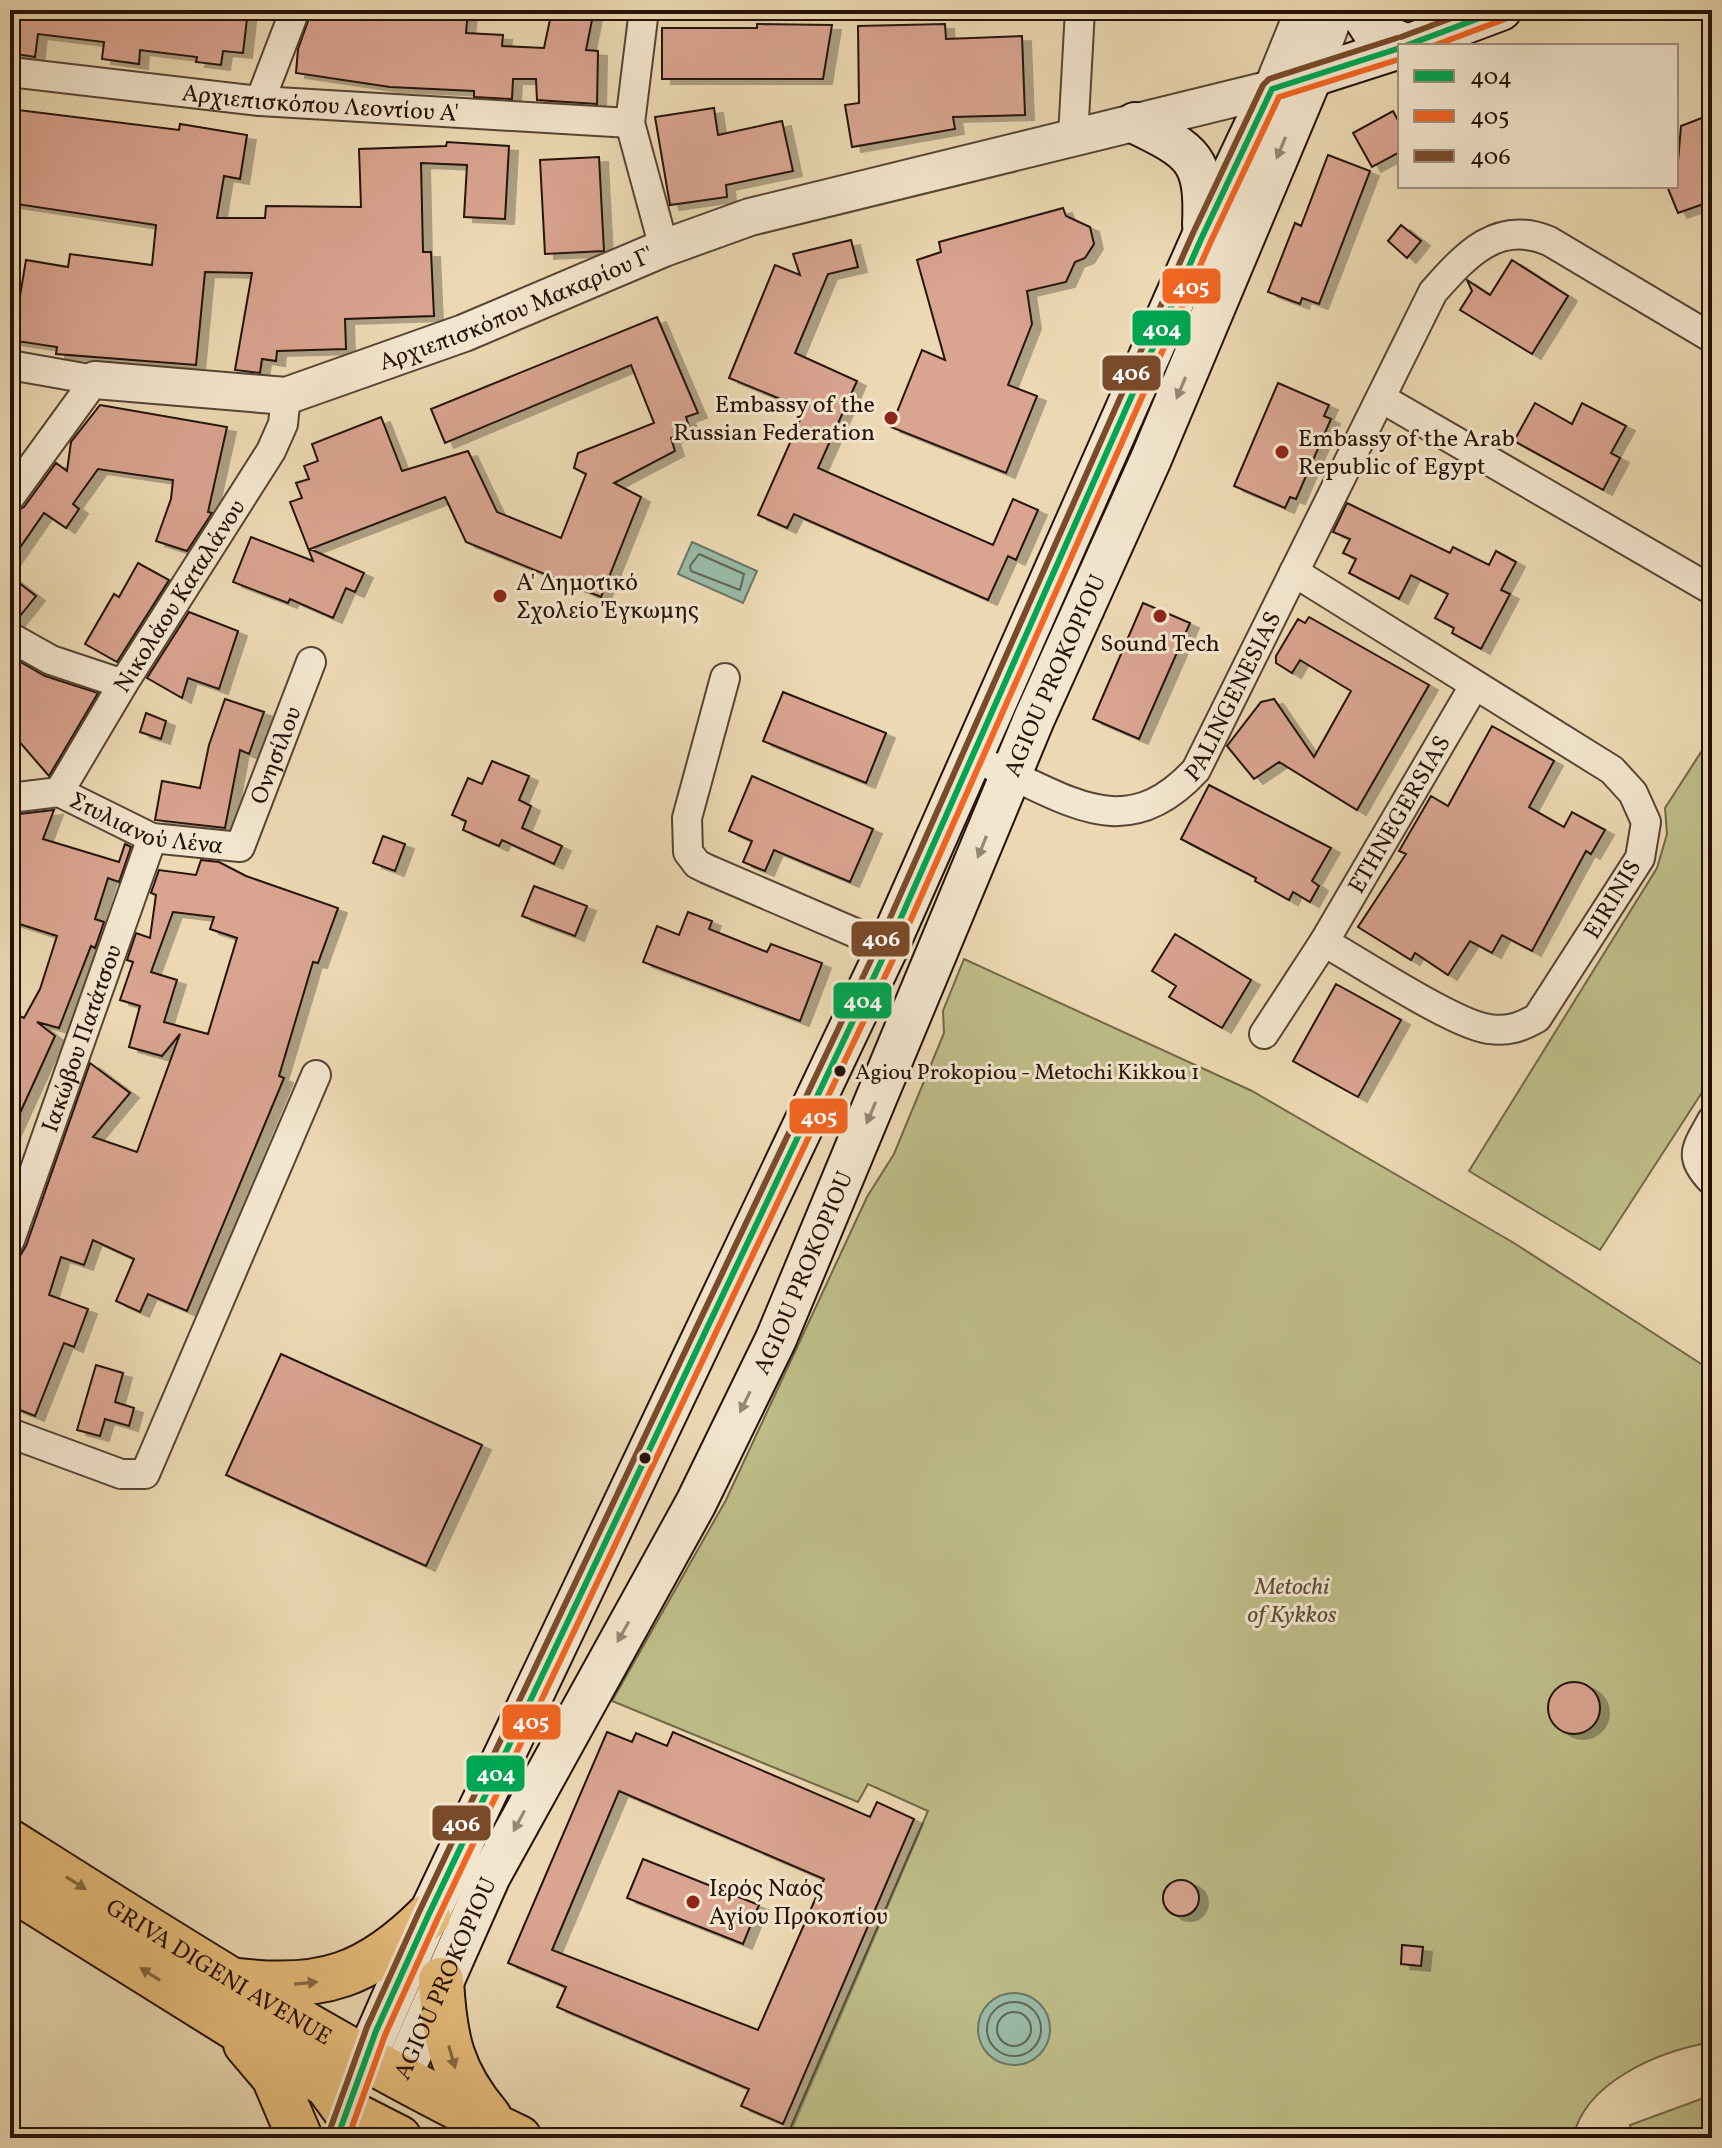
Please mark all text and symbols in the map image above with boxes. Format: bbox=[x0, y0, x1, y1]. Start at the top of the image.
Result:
legend bbox=[1398, 44, 1678, 188]
text: 404 bbox=[1470, 61, 1512, 95]
street label: Αρχιεπισκόπου Λεοντίου Α' bbox=[180, 77, 460, 132]
text: 405 bbox=[1470, 101, 1510, 135]
one-way arrow bbox=[1275, 136, 1288, 160]
text: 406 bbox=[1470, 141, 1511, 175]
street label: Αρχιεπισκόπου Μακαρίου Γ' bbox=[375, 239, 660, 381]
line badge: 405 bbox=[1161, 267, 1222, 305]
text: 405 bbox=[1173, 273, 1209, 304]
line badge: 404 bbox=[1131, 309, 1192, 347]
text: 404 bbox=[1142, 315, 1182, 346]
line badge: 406 bbox=[1101, 354, 1162, 392]
text: 406 bbox=[1112, 359, 1150, 390]
one-way arrow bbox=[1174, 376, 1187, 400]
place label: Embassy of the Russian Federation bbox=[673, 389, 875, 451]
marker: Embassy of the Russian Federation bbox=[882, 409, 900, 427]
place label: Embassy of the Arab Republic of Egypt bbox=[1298, 423, 1515, 485]
marker: Embassy of the Arab Republic of Egypt bbox=[1273, 443, 1291, 461]
street label: Νικολάου Καταλάνου bbox=[106, 494, 255, 700]
place label: Α' Δημοτικό Σχολείο Έγκωμης bbox=[516, 567, 699, 629]
street label: AGIOU PROKOPIOU bbox=[997, 569, 1116, 783]
marker: Α' Δημοτικό Σχολείο Έγκωμης bbox=[491, 587, 509, 605]
street label: PALINGENESIAS bbox=[1178, 606, 1291, 791]
marker: Sound Tech bbox=[1151, 607, 1169, 625]
place label: Sound Tech bbox=[1100, 628, 1220, 662]
street label: Ονησίλου bbox=[243, 702, 311, 810]
street label: ETHNEGERSIAS bbox=[1341, 730, 1460, 901]
street label: Στυλιανού Λένα bbox=[63, 785, 225, 864]
one-way arrow bbox=[975, 835, 988, 859]
street label: EIRINIS bbox=[1577, 854, 1651, 946]
line badge: 406 bbox=[850, 920, 911, 958]
text: 406 bbox=[862, 925, 900, 956]
street label: Ιακώβου Πατάτσου bbox=[34, 940, 132, 1137]
line badge: 404 bbox=[832, 981, 893, 1020]
text: 404 bbox=[843, 987, 883, 1018]
place label: Agiou Prokopiou - Metochi Kikkou 1 bbox=[855, 1058, 1200, 1089]
marker: Agiou Prokopiou - Metochi Kikkou 1 bbox=[832, 1063, 848, 1079]
line badge: 405 bbox=[788, 1097, 849, 1135]
one-way arrow bbox=[865, 1101, 878, 1125]
text: 405 bbox=[801, 1103, 837, 1134]
street label: AGIOU PROKOPIOU bbox=[746, 1166, 863, 1381]
one-way arrow bbox=[738, 1391, 752, 1414]
unlabelled marker bbox=[637, 1450, 653, 1466]
park label: Metochi of Kykkos bbox=[1247, 1571, 1337, 1633]
one-way arrow bbox=[617, 1621, 631, 1643]
line badge: 405 bbox=[501, 1703, 562, 1741]
text: 405 bbox=[513, 1708, 549, 1739]
line badge: 404 bbox=[465, 1754, 526, 1793]
text: 404 bbox=[476, 1760, 516, 1791]
line badge: 406 bbox=[431, 1804, 492, 1842]
one-way arrow bbox=[513, 1809, 526, 1832]
text: 406 bbox=[442, 1810, 480, 1841]
street label: AGIOU PROKOPIOU bbox=[387, 1872, 506, 2086]
place label: Ιερός Ναός Αγίου Προκοπίου bbox=[709, 1873, 888, 1935]
one-way arrow bbox=[65, 1876, 87, 1890]
street label: GRIVA DIGENI AVENUE bbox=[98, 1891, 338, 2055]
marker: Ιερός Ναός Αγίου Προκοπίου bbox=[684, 1893, 702, 1911]
one-way arrow bbox=[139, 1967, 161, 1981]
one-way arrow bbox=[294, 1976, 319, 1989]
one-way arrow bbox=[446, 2046, 459, 2070]

